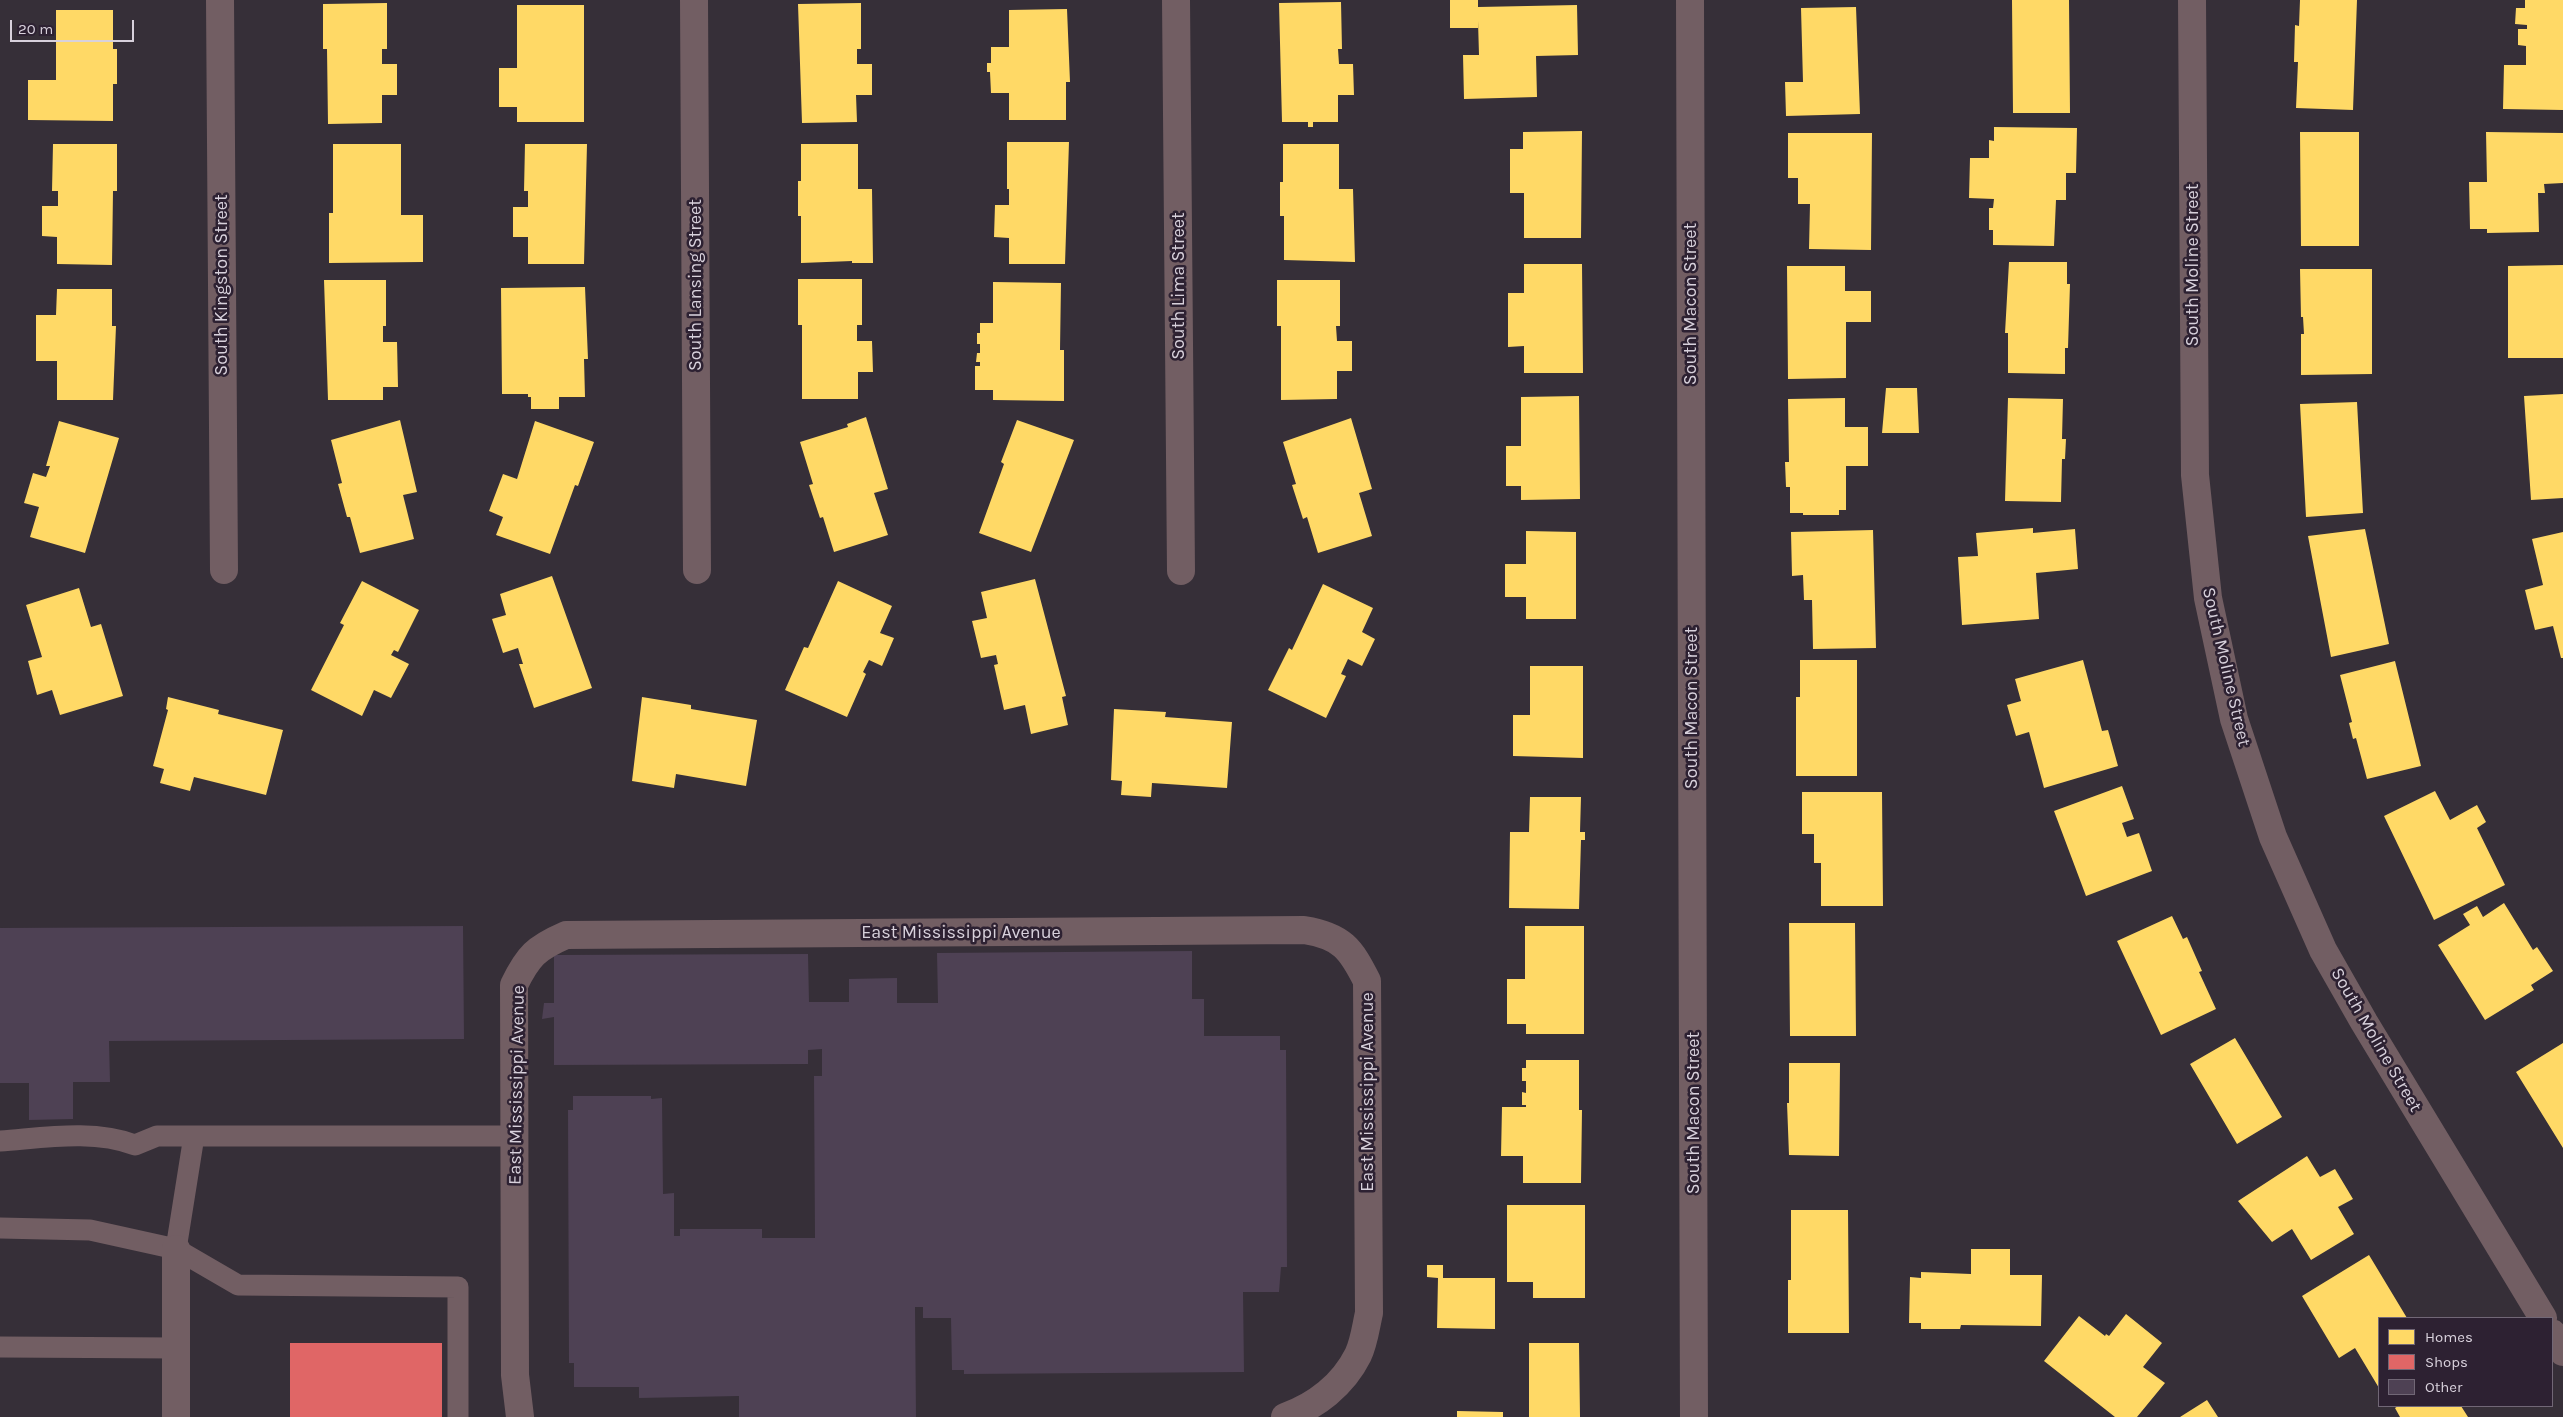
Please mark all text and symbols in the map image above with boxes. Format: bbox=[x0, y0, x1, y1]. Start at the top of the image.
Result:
scale bar bbox=[12, 10, 136, 42]
text: 20 m bbox=[18, 20, 53, 38]
street label: South Moline Street bbox=[2182, 184, 2204, 346]
street label: South Kingston Street bbox=[211, 194, 233, 376]
street label: South Lansing Street bbox=[685, 199, 707, 371]
street label: South Lima Street bbox=[1168, 212, 1190, 360]
street label: South Macon Street bbox=[1680, 223, 1702, 385]
street label: South Moline Street bbox=[2197, 585, 2255, 749]
street label: South Macon Street bbox=[1681, 627, 1703, 789]
street label: East Mississippi Avenue bbox=[861, 922, 1061, 944]
street label: South Moline Street bbox=[2326, 964, 2426, 1116]
street label: East Mississippi Avenue bbox=[504, 985, 530, 1185]
street label: East Mississippi Avenue bbox=[1357, 992, 1379, 1192]
street label: South Macon Street bbox=[1683, 1032, 1705, 1194]
legend bbox=[2378, 1317, 2553, 1407]
text: Homes bbox=[2425, 1328, 2473, 1346]
text: Shops bbox=[2425, 1353, 2468, 1371]
text: Other bbox=[2425, 1378, 2463, 1396]

